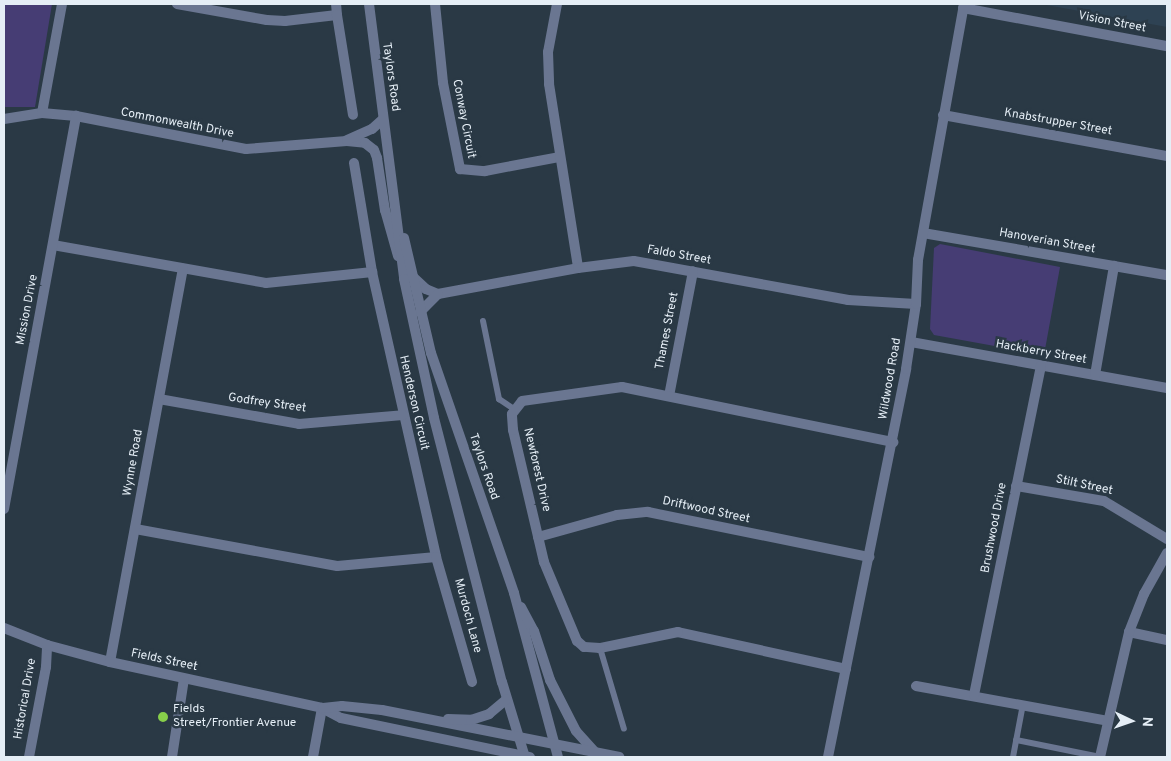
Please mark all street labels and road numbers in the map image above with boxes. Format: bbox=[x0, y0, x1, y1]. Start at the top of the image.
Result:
street label: Vision Street bbox=[1077, 9, 1147, 37]
street label: Taylors Road bbox=[378, 42, 402, 112]
street label: Conway Circuit bbox=[448, 78, 478, 160]
street label: Commonwealth Drive bbox=[119, 106, 235, 142]
street label: Knabstrupper Street bbox=[1003, 106, 1113, 140]
street label: Hanoverian Street bbox=[998, 226, 1096, 258]
street label: Faldo Street bbox=[646, 243, 712, 269]
street label: Mission Drive bbox=[14, 273, 42, 347]
street label: Thames Street bbox=[653, 291, 683, 371]
street label: Wildwood Road bbox=[877, 337, 905, 421]
street label: Hackberry Street bbox=[994, 338, 1088, 368]
street label: Henderson Circuit bbox=[395, 354, 431, 452]
street label: Godfrey Street bbox=[227, 391, 307, 417]
street label: Newforest Drive bbox=[519, 427, 553, 513]
street label: Wynne Road bbox=[121, 429, 147, 497]
street label: Taylors Road bbox=[465, 432, 501, 502]
street label: Stilt Street bbox=[1054, 473, 1114, 499]
street label: Brushwood Drive bbox=[979, 482, 1011, 574]
street label: Driftwood Street bbox=[661, 495, 751, 527]
street label: Murdoch Lane bbox=[450, 577, 484, 655]
street label: Fields Street bbox=[129, 647, 199, 675]
street label: Historical Drive bbox=[12, 657, 40, 741]

